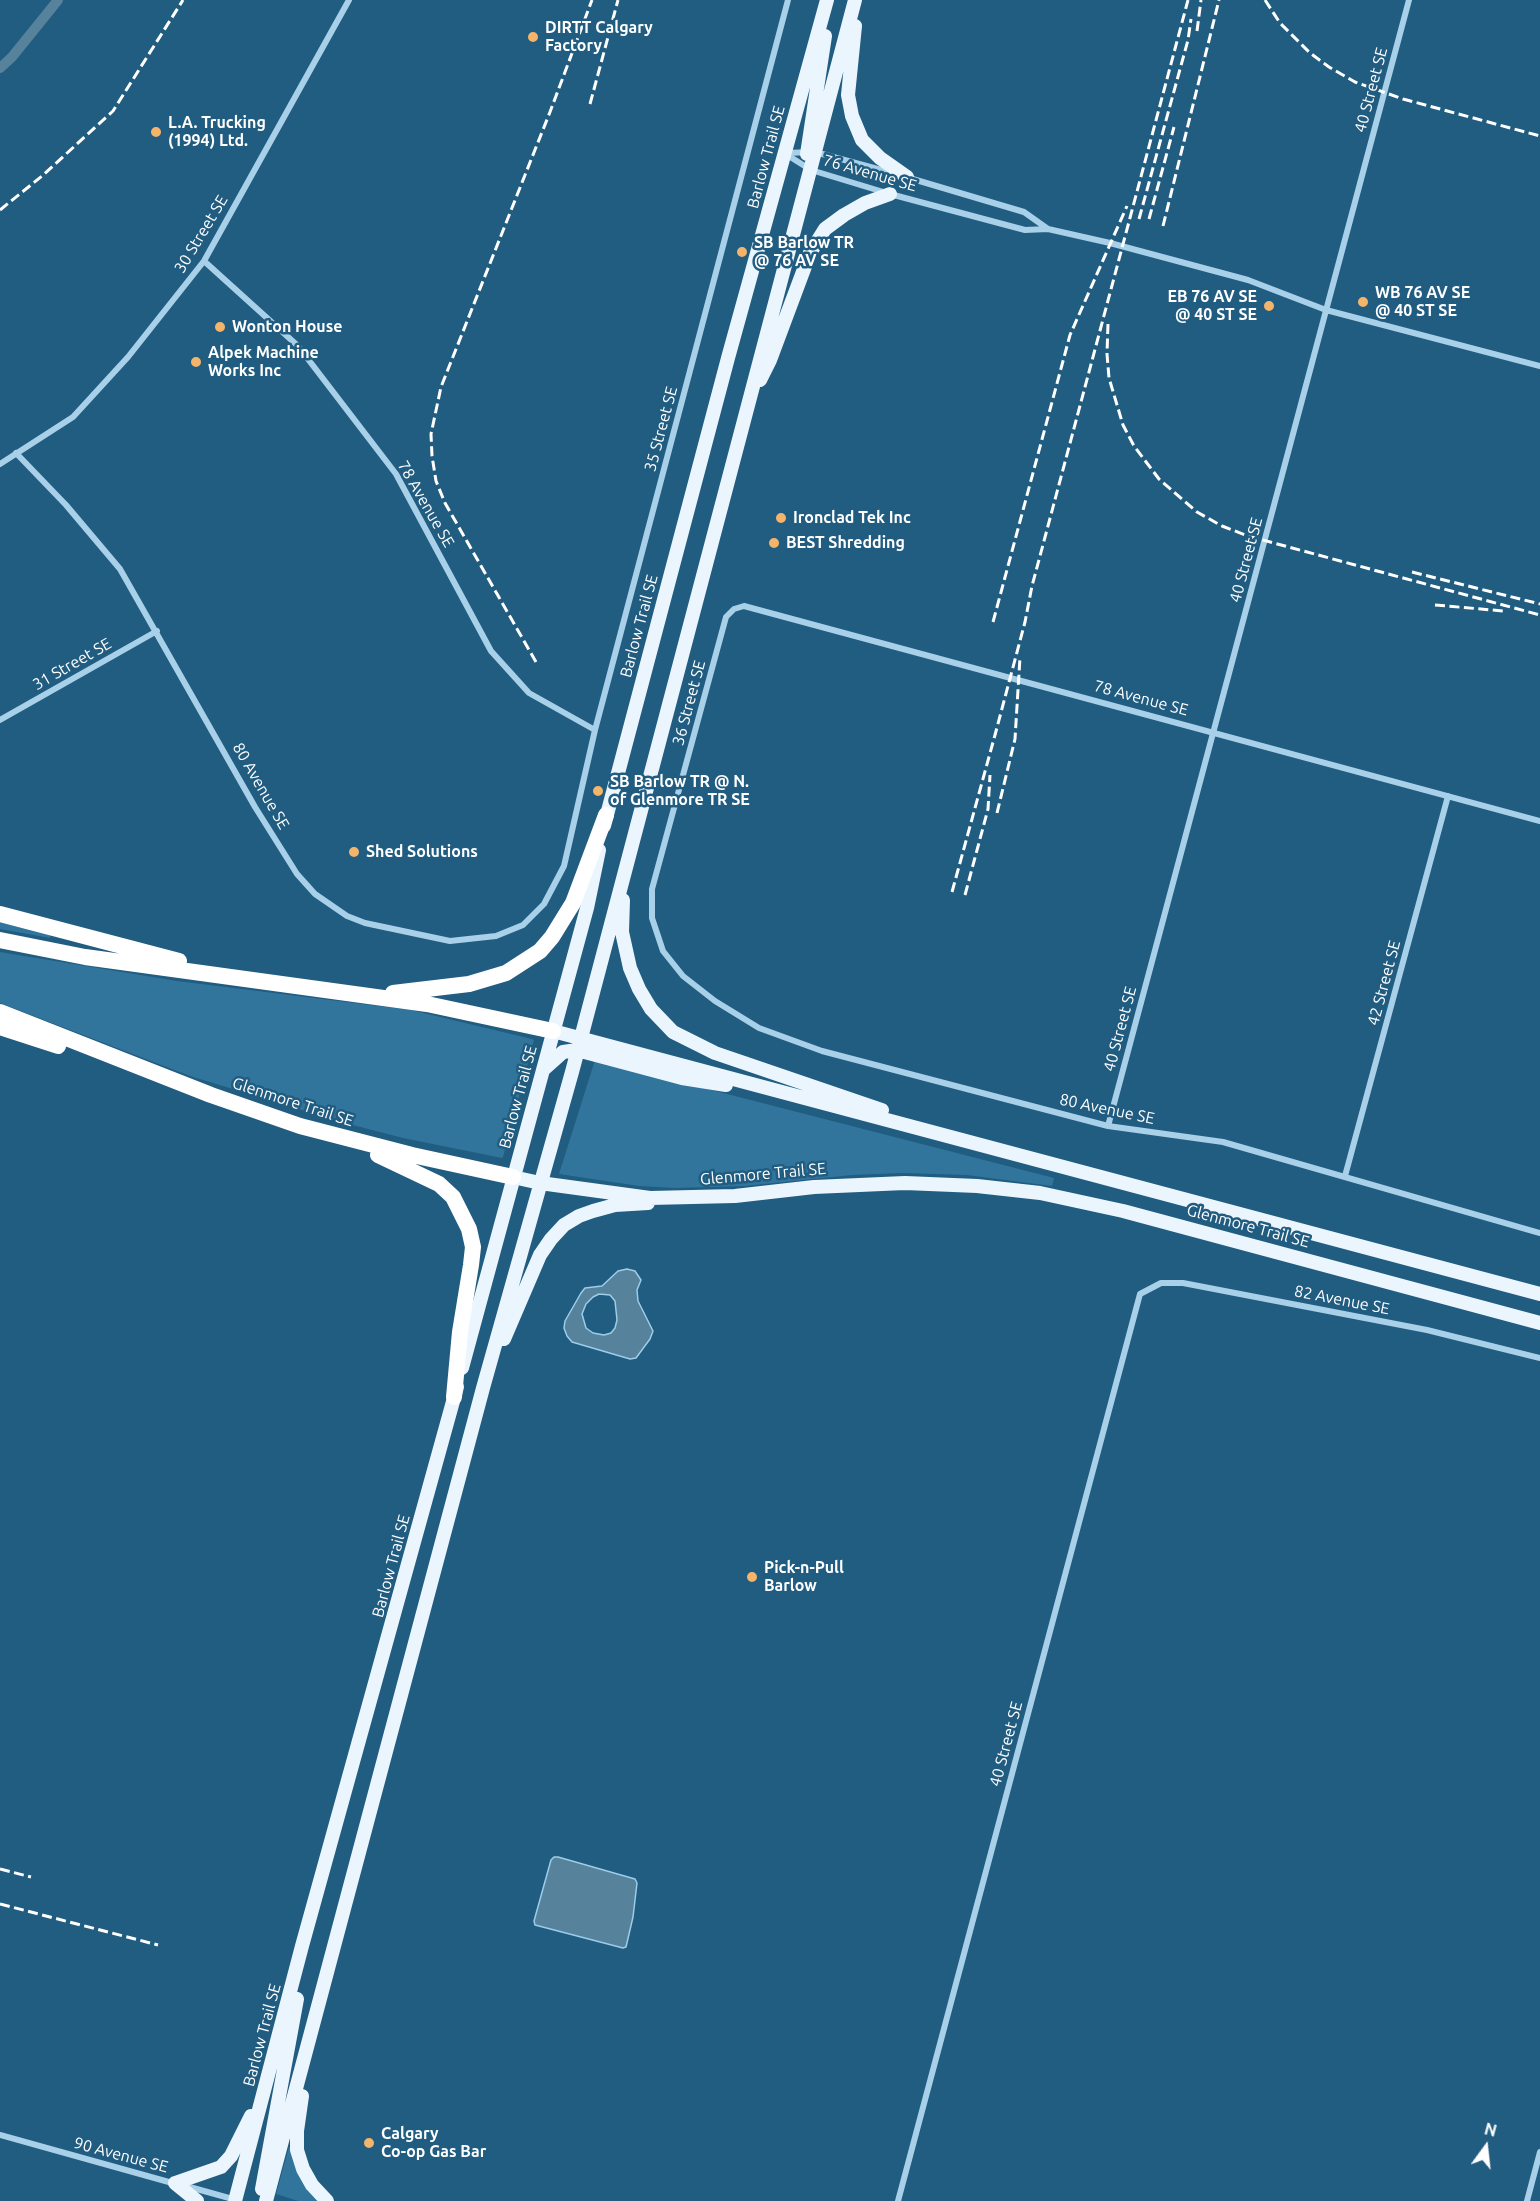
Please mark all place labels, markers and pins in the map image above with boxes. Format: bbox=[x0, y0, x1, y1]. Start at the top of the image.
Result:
place label: DIRTT Calgary Factory bbox=[545, 18, 653, 56]
marker: DIRTT Calgary Factory bbox=[526, 30, 540, 44]
place label: L.A. Trucking (1994) Ltd. bbox=[168, 113, 266, 151]
marker: L.A. Trucking (1994) Ltd. bbox=[149, 125, 163, 139]
place label: SB Barlow TR @ 76 AV SE bbox=[754, 233, 854, 271]
marker: SB Barlow TR @ 76 AV SE bbox=[735, 245, 749, 259]
place label: WB 76 AV SE @ 40 ST SE bbox=[1375, 283, 1470, 321]
place label: EB 76 AV SE @ 40 ST SE bbox=[1167, 287, 1257, 325]
marker: WB 76 AV SE @ 40 ST SE bbox=[1356, 295, 1370, 309]
marker: EB 76 AV SE @ 40 ST SE bbox=[1262, 299, 1276, 313]
place label: Wonton House bbox=[232, 317, 342, 337]
marker: Wonton House bbox=[213, 320, 227, 334]
place label: Alpek Machine Works Inc bbox=[208, 343, 319, 381]
marker: Alpek Machine Works Inc bbox=[189, 355, 203, 369]
place label: Ironclad Tek Inc bbox=[793, 508, 911, 528]
marker: Ironclad Tek Inc bbox=[774, 511, 788, 525]
place label: BEST Shredding bbox=[786, 533, 905, 553]
marker: BEST Shredding bbox=[767, 536, 781, 550]
place label: SB Barlow TR @ N. of Glenmore TR SE bbox=[610, 772, 750, 810]
marker: SB Barlow TR @ N. of Glenmore TR SE bbox=[591, 784, 605, 798]
place label: Shed Solutions bbox=[366, 842, 478, 862]
marker: Shed Solutions bbox=[347, 845, 361, 859]
place label: Pick-n-Pull Barlow bbox=[764, 1558, 844, 1596]
marker: Pick-n-Pull Barlow bbox=[745, 1570, 759, 1584]
place label: Calgary Co-op Gas Bar bbox=[381, 2124, 486, 2162]
marker: Calgary Co-op Gas Bar bbox=[362, 2136, 376, 2150]

